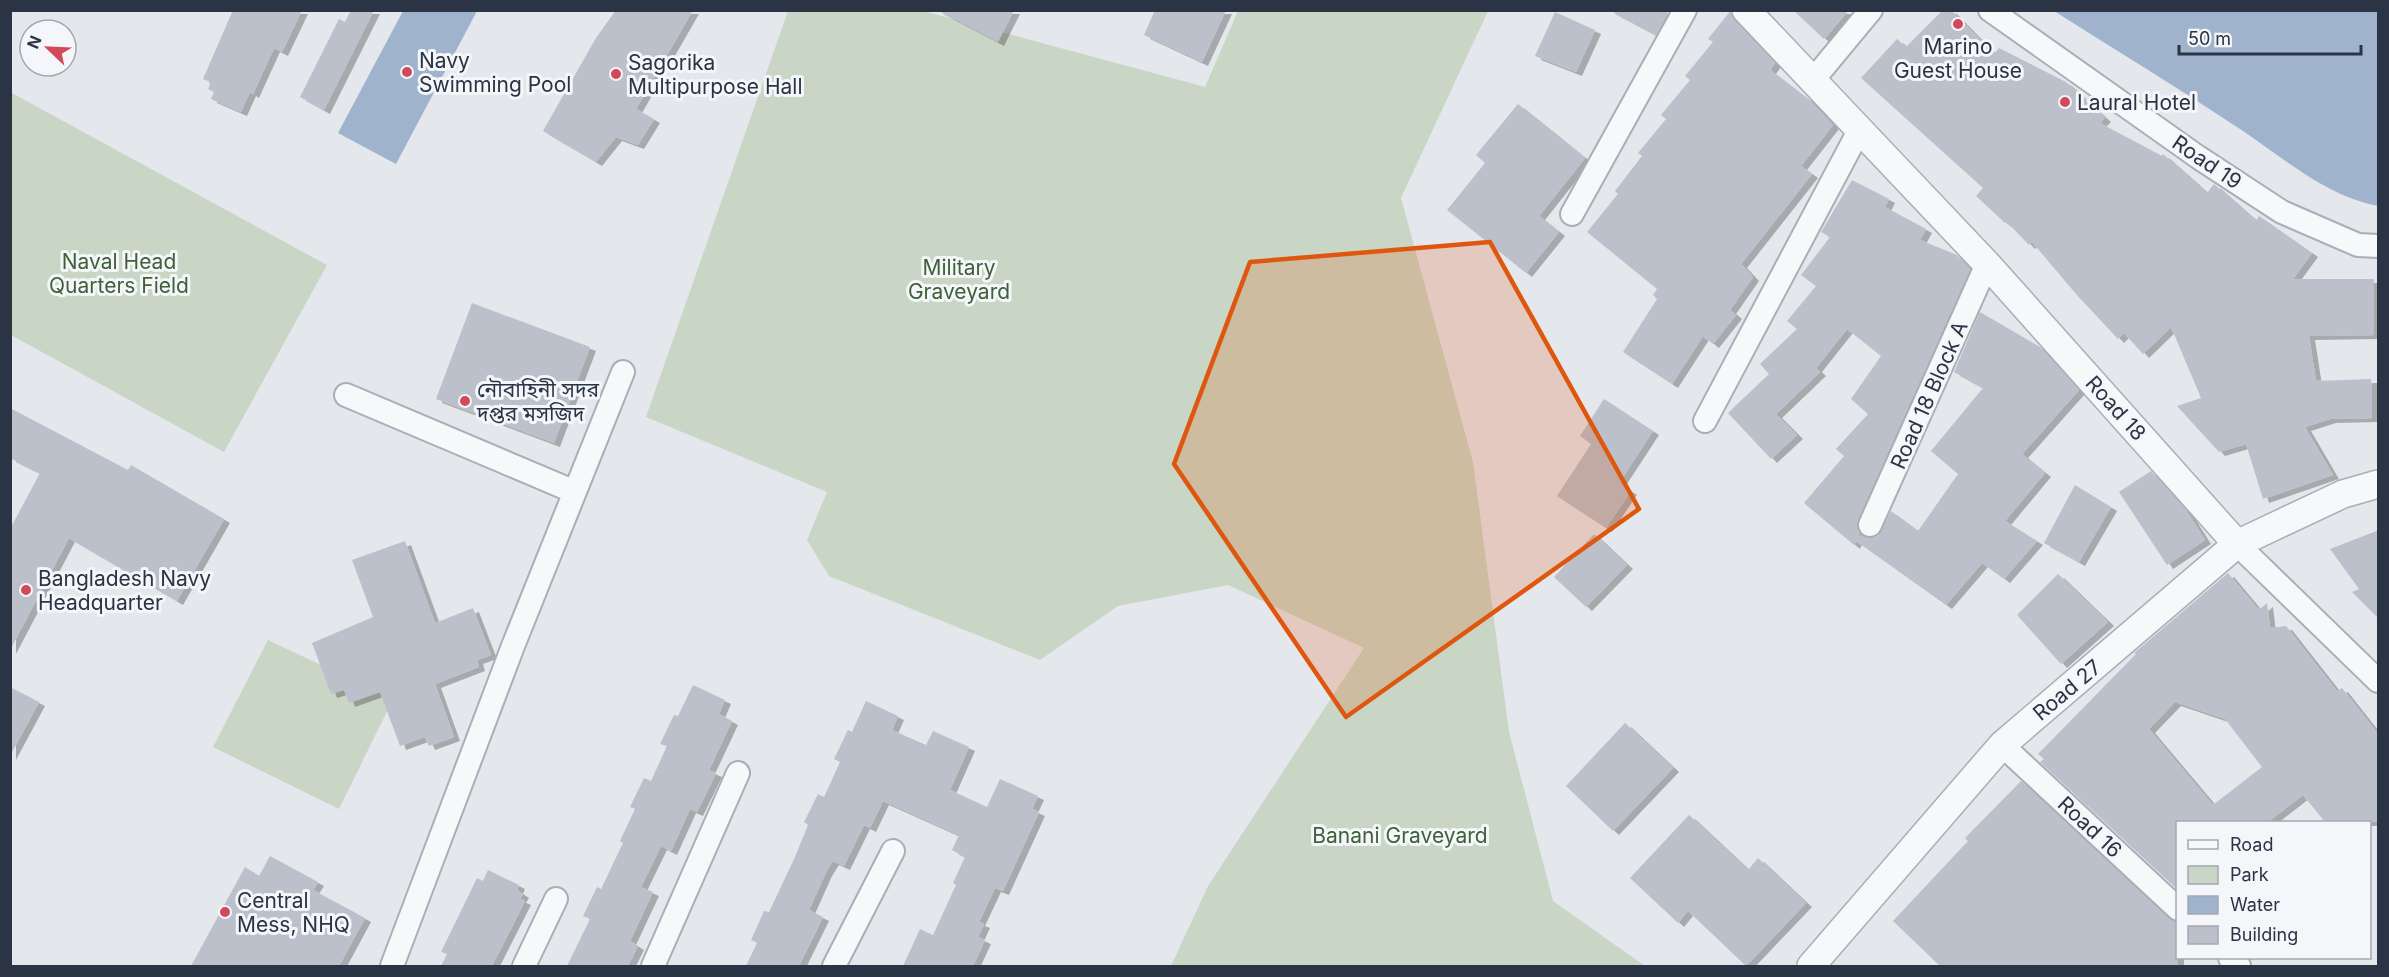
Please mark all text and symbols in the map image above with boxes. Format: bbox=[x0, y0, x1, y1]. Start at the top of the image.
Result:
marker: Marino Guest House bbox=[1951, 17, 1965, 31]
north arrow bbox=[18, 18, 78, 78]
scale bar bbox=[2179, 18, 2360, 56]
text: 50 m bbox=[2188, 28, 2231, 49]
text: N bbox=[23, 33, 46, 52]
place label: Marino Guest House bbox=[1894, 34, 2022, 83]
place label: Navy Swimming Pool bbox=[419, 48, 571, 97]
place label: Sagorika Multipurpose Hall bbox=[628, 50, 803, 99]
marker: Navy Swimming Pool bbox=[400, 65, 414, 79]
marker: Sagorika Multipurpose Hall bbox=[609, 67, 623, 81]
place label: Laural Hotel bbox=[2077, 90, 2196, 115]
marker: Laural Hotel bbox=[2058, 95, 2072, 109]
street label: Road 19 bbox=[2168, 130, 2246, 194]
park label: Naval Head Quarters Field bbox=[49, 249, 189, 298]
park label: Military Graveyard bbox=[908, 255, 1010, 304]
street label: Road 18 Block A bbox=[1885, 317, 1973, 473]
street label: Road 18 bbox=[2081, 371, 2151, 445]
place label: নৌবাহিনী সদর দপ্তর মসজিদ bbox=[476, 377, 600, 426]
marker: নৌবাহিনী সদর দপ্তর মসজিদ bbox=[458, 394, 472, 408]
place label: Bangladesh Navy Headquarter bbox=[38, 566, 211, 615]
marker: Bangladesh Navy Headquarter bbox=[19, 583, 33, 597]
street label: Road 27 bbox=[2028, 654, 2106, 726]
street label: Road 16 bbox=[2053, 791, 2127, 863]
legend bbox=[2176, 821, 2371, 959]
park label: Banani Graveyard bbox=[1312, 823, 1488, 848]
text: Road bbox=[2230, 834, 2273, 855]
text: Park bbox=[2230, 864, 2269, 885]
place label: Central Mess, NHQ bbox=[237, 888, 350, 937]
text: Water bbox=[2230, 894, 2280, 915]
marker: Central Mess, NHQ bbox=[218, 905, 232, 919]
text: Building bbox=[2230, 924, 2298, 945]

